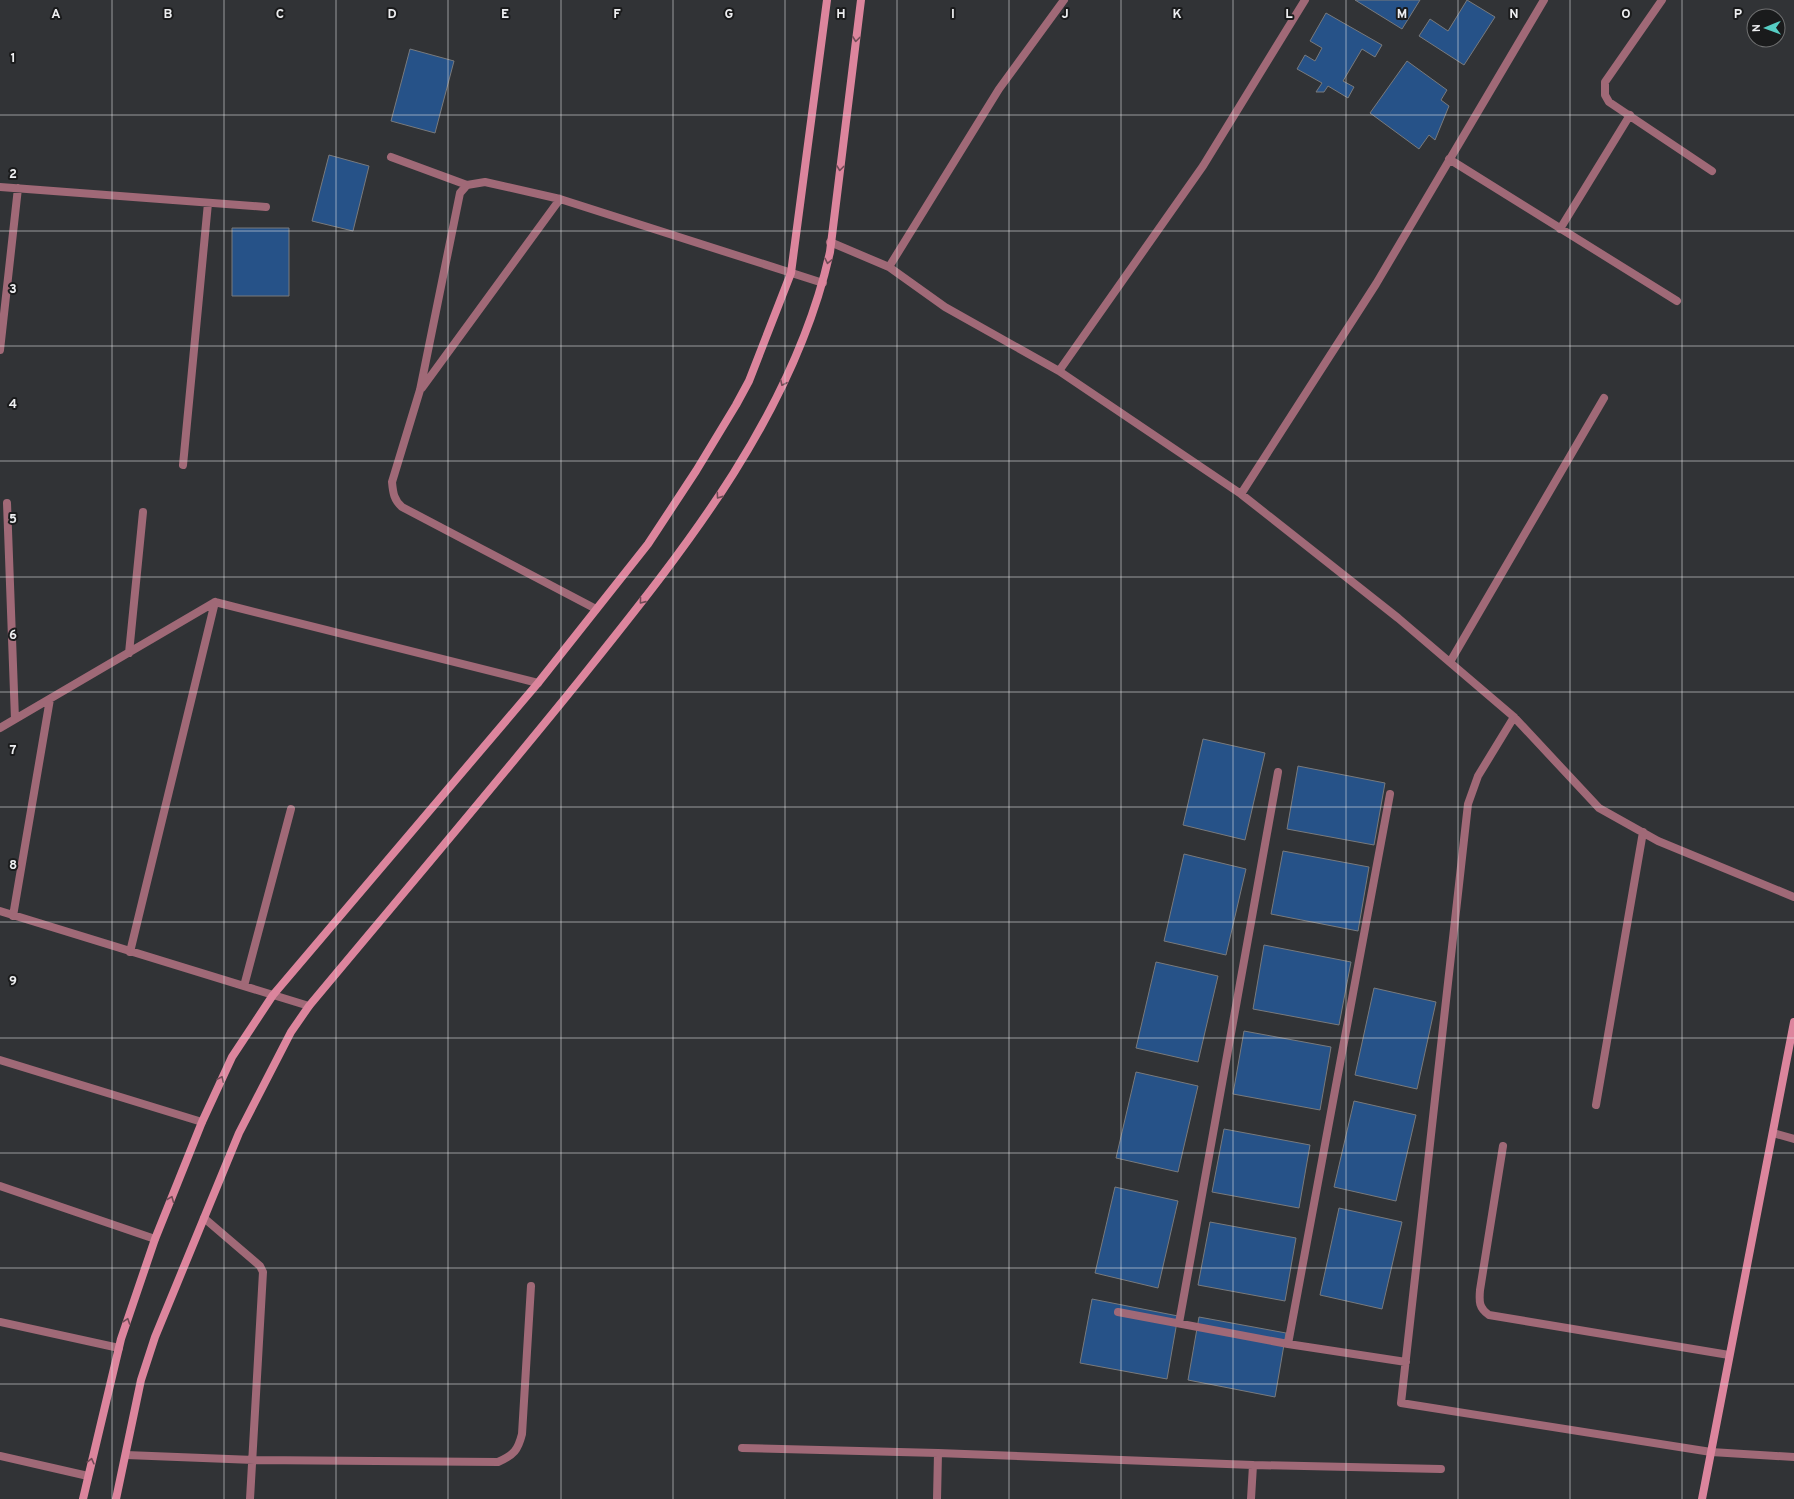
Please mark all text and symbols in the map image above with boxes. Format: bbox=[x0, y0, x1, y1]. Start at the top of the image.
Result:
text: A bbox=[51, 7, 61, 23]
text: B bbox=[164, 7, 173, 23]
text: C bbox=[276, 7, 284, 23]
text: D bbox=[387, 7, 397, 23]
text: E bbox=[501, 7, 509, 23]
text: F bbox=[613, 7, 621, 23]
text: G bbox=[725, 7, 734, 23]
text: H bbox=[836, 7, 846, 23]
text: I bbox=[951, 7, 955, 23]
text: J bbox=[1061, 7, 1069, 23]
text: K bbox=[1172, 7, 1182, 23]
text: L bbox=[1285, 7, 1293, 23]
text: M bbox=[1397, 7, 1407, 23]
text: N bbox=[1509, 7, 1519, 23]
text: O bbox=[1621, 7, 1631, 23]
text: P bbox=[1734, 7, 1743, 23]
north arrow bbox=[1746, 8, 1786, 48]
text: N bbox=[1750, 24, 1764, 32]
one-way arrow bbox=[852, 36, 861, 42]
text: 1 bbox=[10, 51, 16, 67]
one-way arrow bbox=[836, 165, 845, 171]
text: 2 bbox=[9, 167, 17, 183]
one-way arrow bbox=[824, 258, 832, 265]
text: 3 bbox=[9, 282, 17, 298]
one-way arrow bbox=[780, 379, 788, 386]
text: 4 bbox=[9, 397, 17, 413]
one-way arrow bbox=[716, 492, 724, 499]
text: 5 bbox=[9, 512, 17, 528]
one-way arrow bbox=[640, 596, 647, 604]
text: 6 bbox=[9, 628, 17, 644]
text: 7 bbox=[10, 743, 17, 759]
text: 8 bbox=[9, 858, 17, 874]
text: 9 bbox=[9, 974, 17, 990]
one-way arrow bbox=[216, 1076, 224, 1084]
one-way arrow bbox=[166, 1196, 174, 1204]
one-way arrow bbox=[122, 1318, 131, 1325]
one-way arrow bbox=[87, 1458, 95, 1464]

